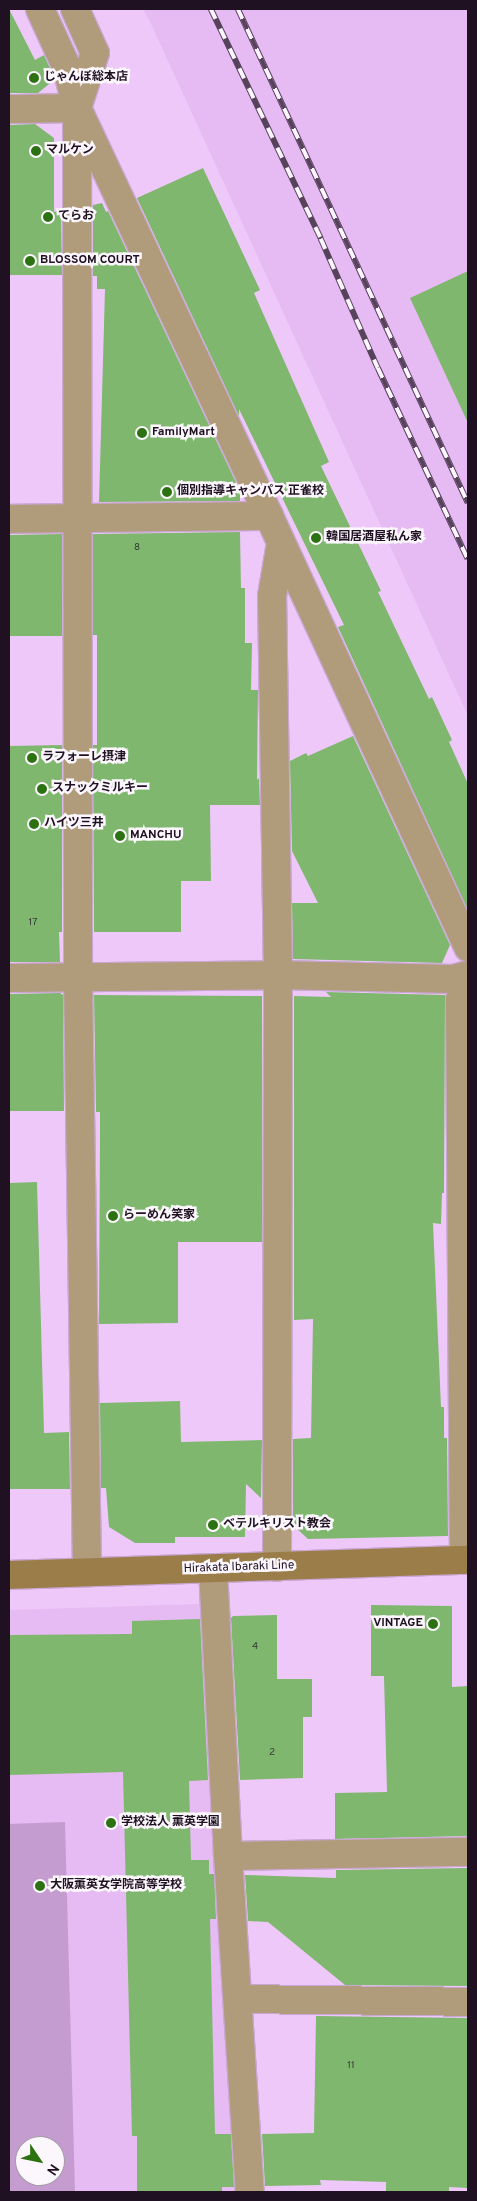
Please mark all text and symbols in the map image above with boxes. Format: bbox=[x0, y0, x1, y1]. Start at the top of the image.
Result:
place label: じゃんぼ総本店 bbox=[44, 71, 128, 85]
marker: じゃんぼ総本店 bbox=[28, 72, 40, 84]
place label: マルケン bbox=[46, 144, 94, 158]
marker: マルケン bbox=[30, 145, 42, 157]
place label: てらお bbox=[58, 210, 94, 224]
marker: てらお bbox=[42, 211, 54, 223]
place label: BLOSSOM COURT bbox=[40, 254, 140, 268]
marker: BLOSSOM COURT bbox=[24, 255, 36, 267]
place label: FamilyMart bbox=[152, 426, 215, 440]
marker: FamilyMart bbox=[136, 427, 148, 439]
place label: 個別指導キャンパス 正雀校 bbox=[177, 485, 324, 499]
marker: 個別指導キャンパス 正雀校 bbox=[161, 486, 173, 498]
place label: 韓国居酒屋私ん家 bbox=[326, 531, 422, 545]
marker: 韓国居酒屋私ん家 bbox=[310, 532, 322, 544]
house number: 8 bbox=[134, 542, 140, 554]
place label: ラフォーレ摂津 bbox=[42, 751, 126, 765]
marker: ラフォーレ摂津 bbox=[26, 752, 38, 764]
place label: スナックミルキー bbox=[52, 782, 148, 796]
marker: スナックミルキー bbox=[36, 783, 48, 795]
place label: ハイツ三井 bbox=[44, 817, 104, 831]
marker: ハイツ三井 bbox=[28, 818, 40, 830]
place label: MANCHU bbox=[130, 829, 181, 843]
marker: MANCHU bbox=[114, 830, 126, 842]
house number: 17 bbox=[29, 917, 37, 929]
place label: らーめん笑家 bbox=[123, 1209, 195, 1223]
marker: らーめん笑家 bbox=[107, 1210, 119, 1222]
place label: ベテルキリスト教会 bbox=[223, 1518, 331, 1532]
marker: ベテルキリスト教会 bbox=[207, 1519, 219, 1531]
street label: Hirakata Ibaraki Line bbox=[183, 1559, 295, 1577]
place label: VINTAGE bbox=[373, 1617, 423, 1631]
marker: VINTAGE bbox=[427, 1618, 439, 1630]
house number: 4 bbox=[252, 1641, 258, 1653]
house number: 2 bbox=[269, 1747, 275, 1759]
place label: 学校法人 薫英学園 bbox=[121, 1816, 220, 1830]
marker: 学校法人 薫英学園 bbox=[105, 1817, 117, 1829]
place label: 大阪薫英女学院高等学校 bbox=[50, 1879, 182, 1893]
marker: 大阪薫英女学院高等学校 bbox=[34, 1880, 46, 1892]
house number: 11 bbox=[347, 2060, 355, 2072]
north arrow bbox=[15, 2136, 65, 2186]
text: N bbox=[42, 2160, 62, 2178]

